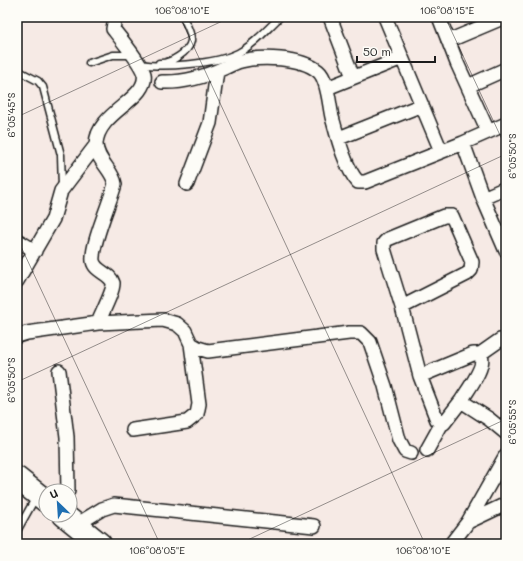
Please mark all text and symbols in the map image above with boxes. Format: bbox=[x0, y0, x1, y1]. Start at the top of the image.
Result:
text: 106°08'10"E bbox=[155, 3, 210, 17]
text: 106°08'15"E bbox=[420, 3, 475, 17]
scale bar bbox=[357, 38, 435, 64]
text: 50 m bbox=[363, 43, 391, 59]
text: 6°05'45"S bbox=[4, 92, 18, 137]
text: 6°05'50"S bbox=[505, 133, 519, 179]
text: 6°05'50"S bbox=[4, 357, 18, 403]
text: 6°05'55"S bbox=[505, 399, 519, 444]
north arrow bbox=[38, 483, 78, 523]
text: U bbox=[47, 485, 60, 502]
text: 106°08'05"E bbox=[129, 543, 185, 557]
text: 106°08'10"E bbox=[396, 543, 451, 557]

